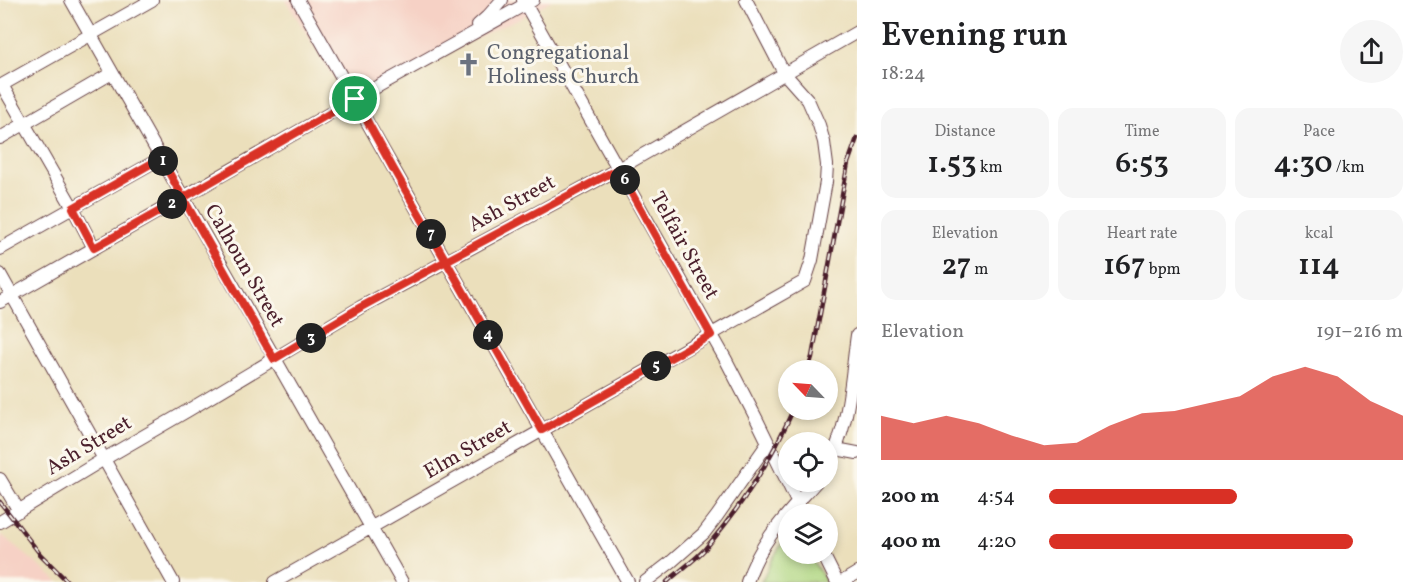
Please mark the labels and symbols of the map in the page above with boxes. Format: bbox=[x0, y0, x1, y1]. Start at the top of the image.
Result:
place label: Congregational Holiness Church bbox=[487, 39, 639, 92]
church icon: Congregational Holiness Church bbox=[456, 52, 482, 78]
pin bbox=[329, 73, 380, 124]
pin: 1 bbox=[148, 146, 178, 176]
pin: 6 bbox=[610, 165, 640, 195]
street label: Ash Street bbox=[463, 168, 561, 240]
street label: Telfair Street bbox=[642, 187, 726, 305]
pin: 2 bbox=[157, 189, 187, 219]
street label: Calhoun Street bbox=[197, 199, 291, 333]
pin: 7 bbox=[416, 219, 446, 249]
pin: 4 bbox=[473, 320, 503, 350]
pin: 3 bbox=[296, 323, 326, 353]
pin: 5 bbox=[641, 351, 671, 381]
north arrow bbox=[778, 360, 838, 420]
street label: Ash Street bbox=[41, 409, 137, 483]
street label: Elm Street bbox=[419, 413, 517, 487]

